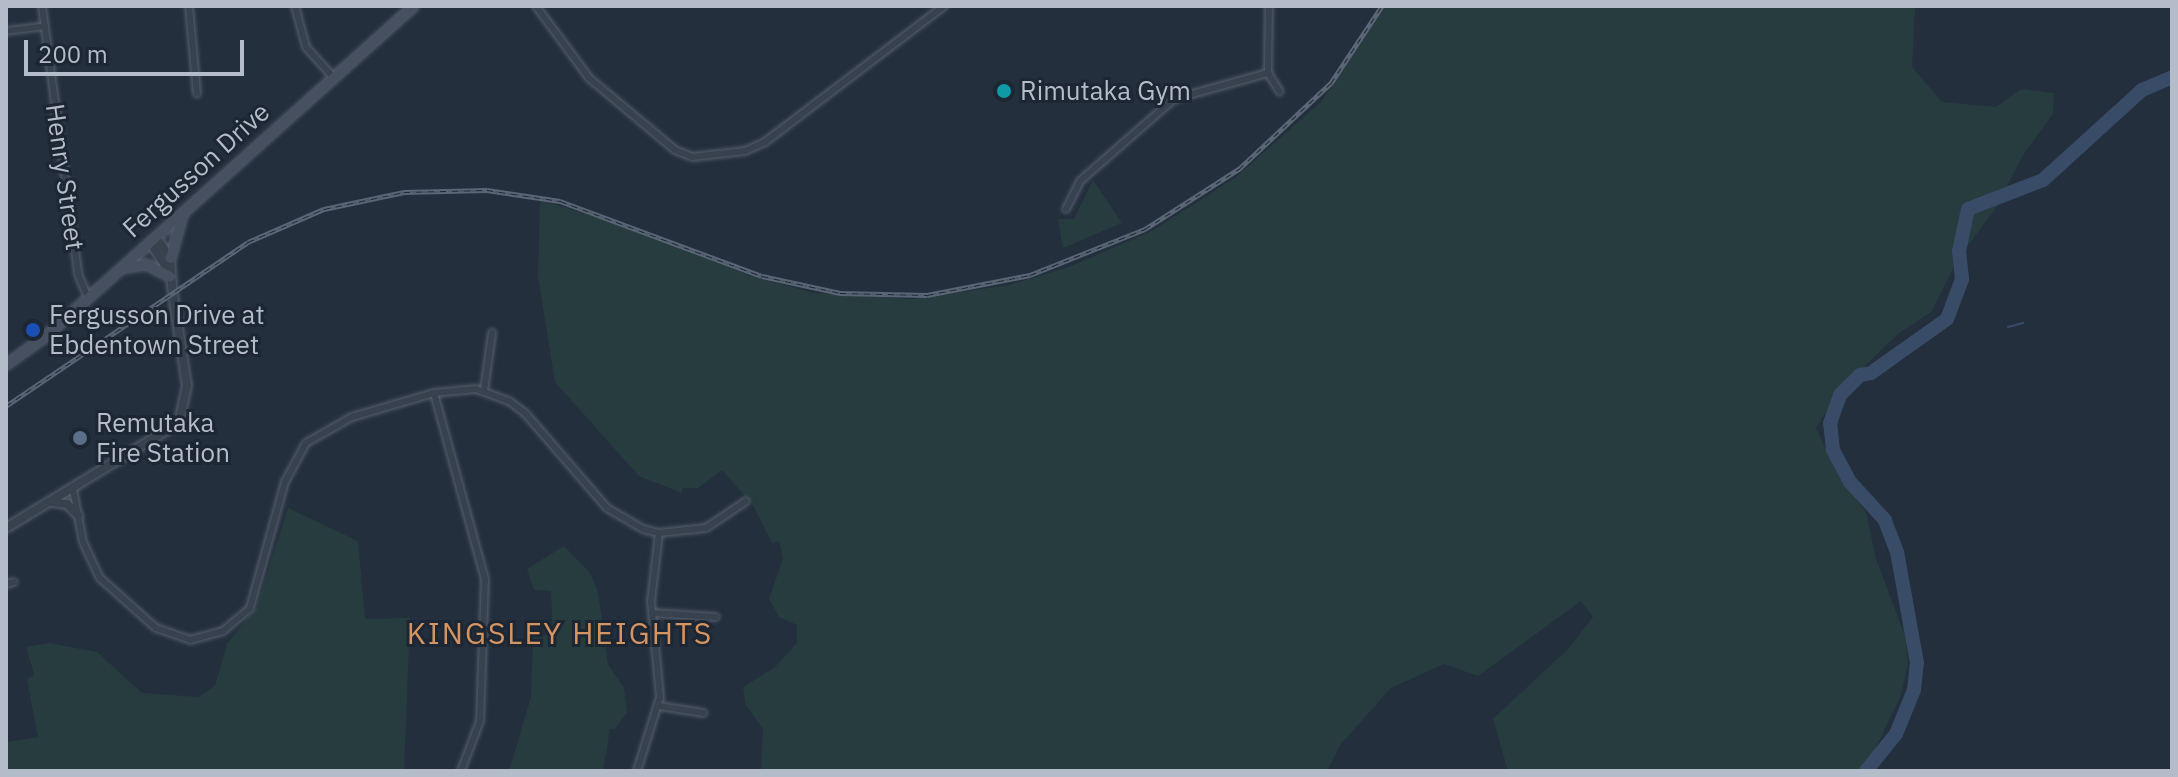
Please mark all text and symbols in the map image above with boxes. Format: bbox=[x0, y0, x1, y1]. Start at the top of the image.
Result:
scale bar bbox=[28, 24, 248, 74]
text: 200 m bbox=[38, 38, 108, 70]
place label: Rimutaka Gym bbox=[1020, 75, 1191, 107]
marker: Rimutaka Gym bbox=[995, 82, 1013, 100]
street label: Fergusson Drive bbox=[116, 96, 276, 244]
street label: Henry Street bbox=[39, 102, 91, 252]
place label: Fergusson Drive at Ebdentown Street bbox=[49, 299, 265, 360]
marker: Fergusson Drive at Ebdentown Street bbox=[24, 321, 42, 339]
place label: Remutaka Fire Station bbox=[96, 407, 230, 468]
marker: Remutaka Fire Station bbox=[71, 429, 89, 447]
district label: KINGSLEY HEIGHTS bbox=[407, 615, 713, 651]

